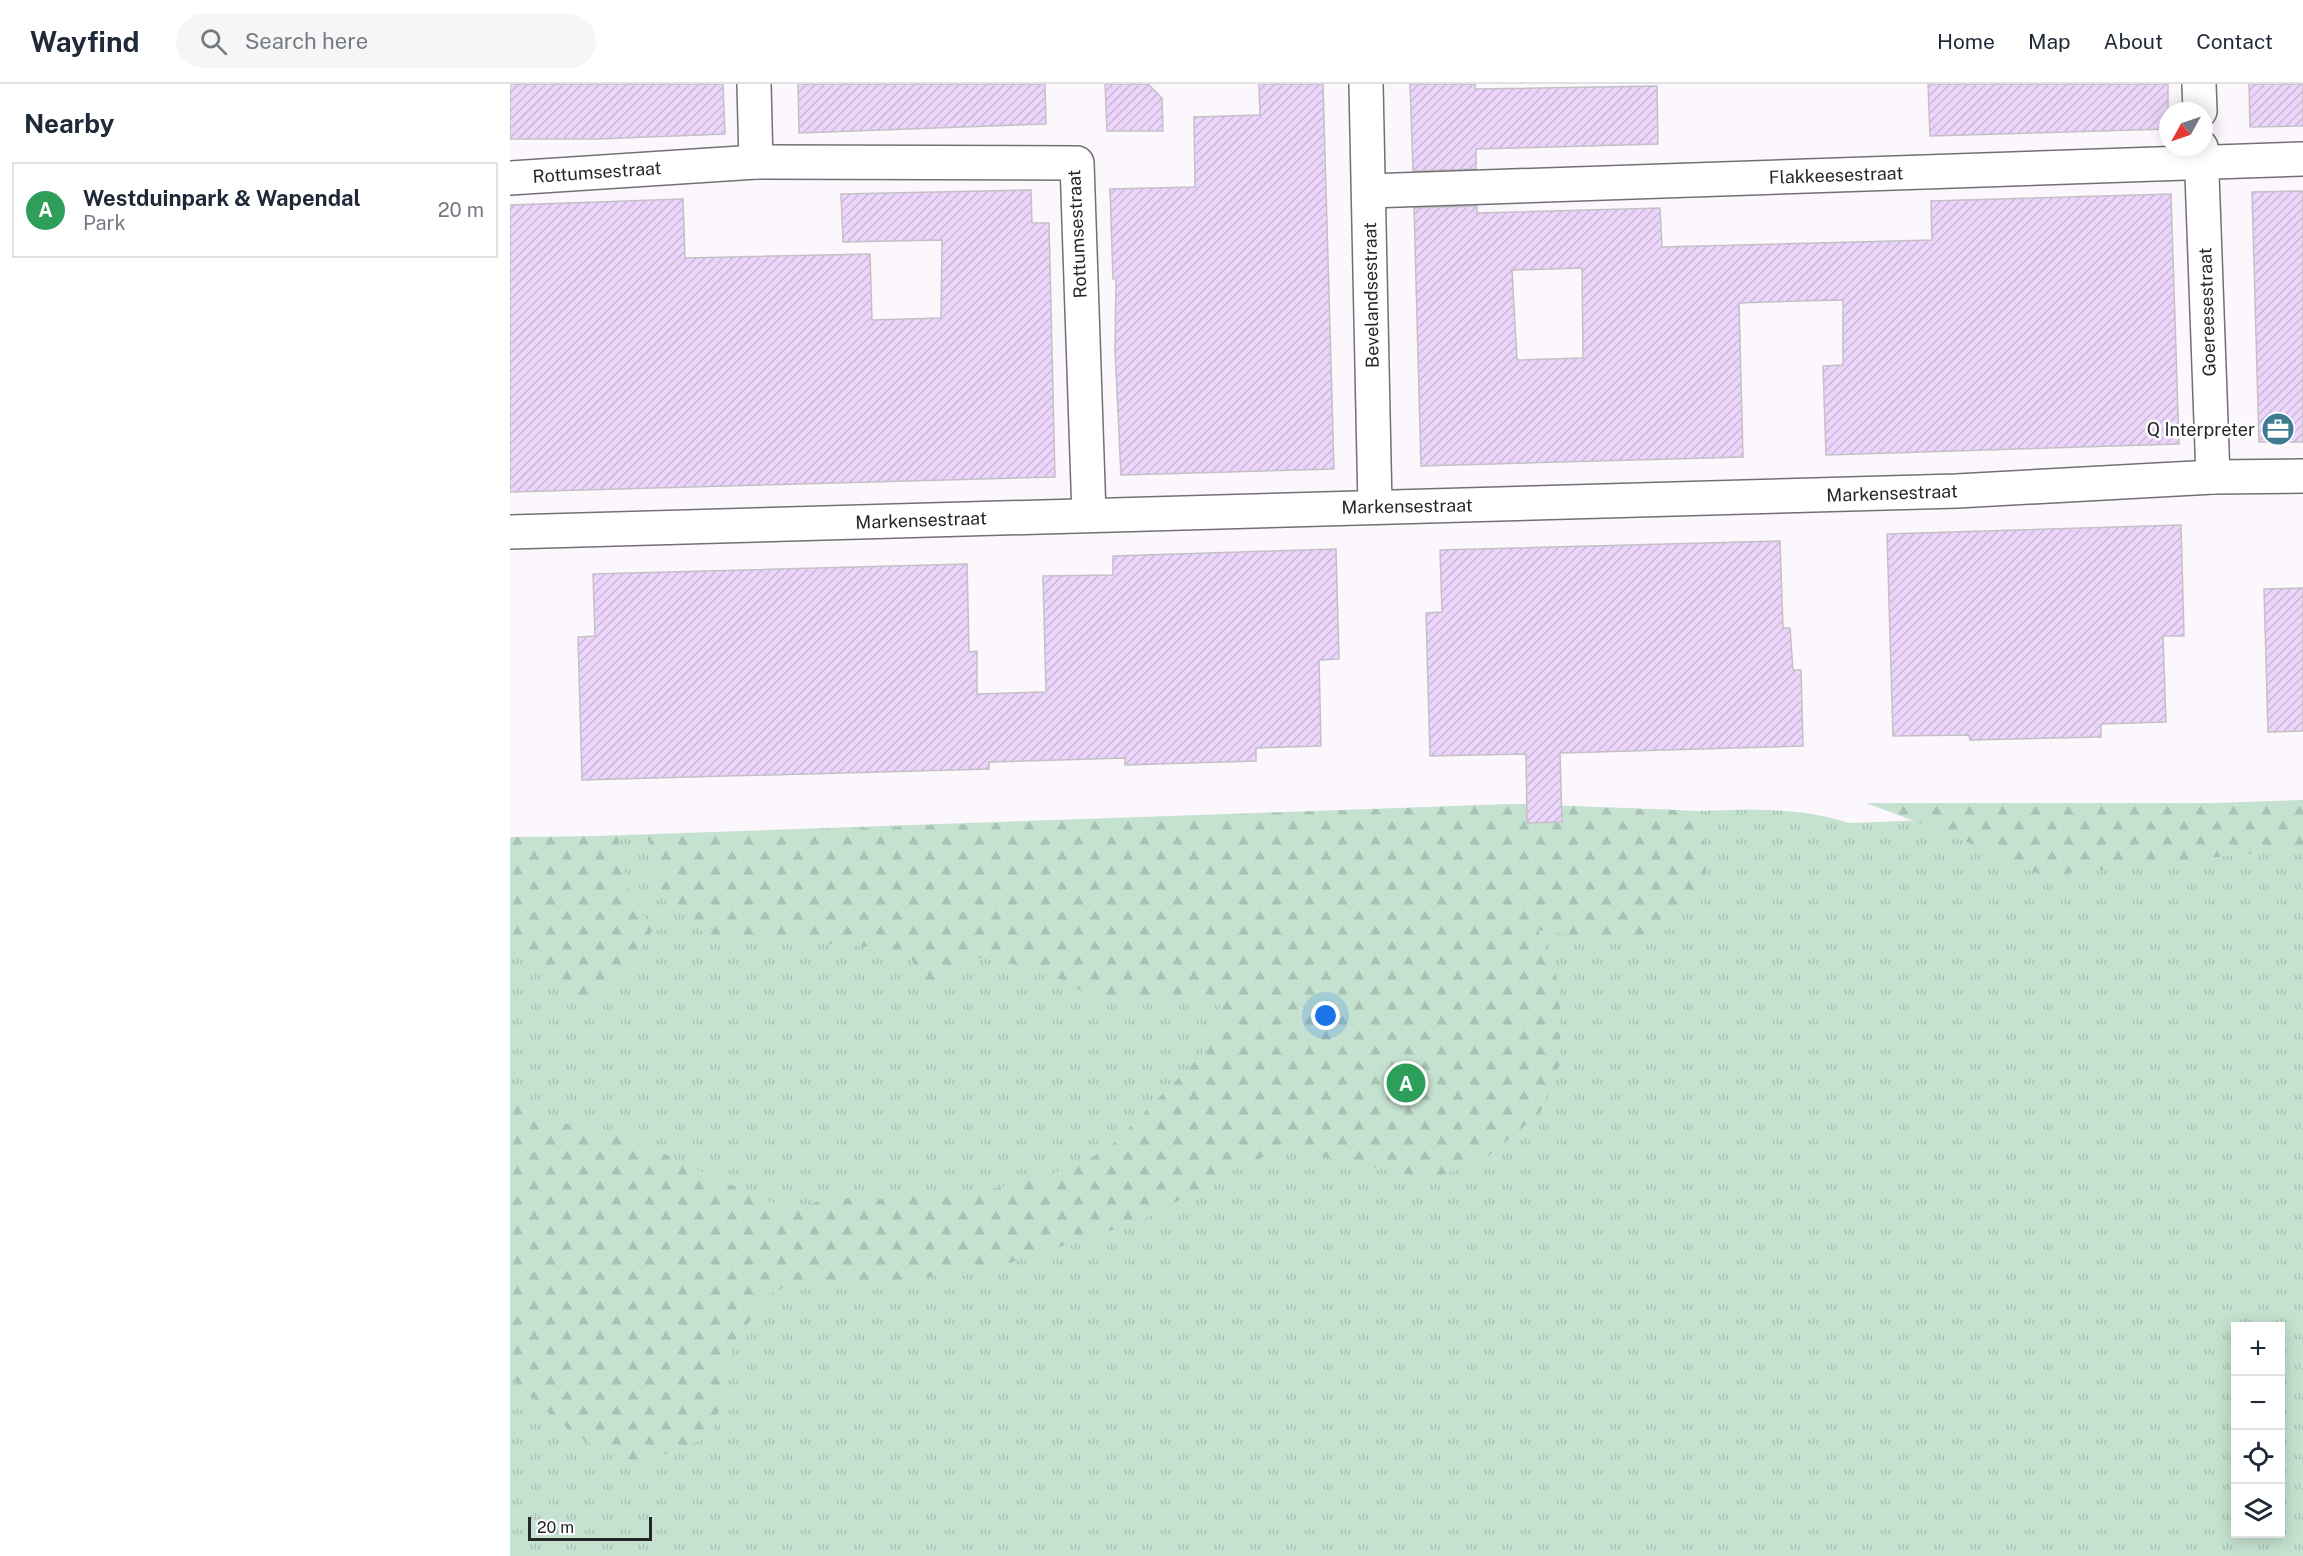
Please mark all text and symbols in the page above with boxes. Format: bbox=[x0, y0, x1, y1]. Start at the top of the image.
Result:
search box bbox=[176, 14, 596, 68]
text: Wayfind bbox=[30, 25, 140, 58]
icon: search bbox=[197, 25, 230, 58]
text: Search here bbox=[245, 28, 368, 54]
text: Home bbox=[1937, 29, 1995, 54]
text: Map bbox=[2028, 29, 2071, 54]
text: About bbox=[2104, 29, 2163, 54]
text: Contact bbox=[2196, 29, 2273, 54]
north arrow bbox=[2159, 102, 2213, 156]
text: Nearby bbox=[24, 108, 114, 139]
street label: Rottumsestraat bbox=[532, 157, 662, 187]
street label: Flakkeesestraat bbox=[1768, 162, 1904, 188]
street label: Rottumsestraat bbox=[1063, 169, 1091, 299]
text: Westduinpark & Wapendal bbox=[83, 185, 361, 211]
text: A bbox=[38, 198, 53, 222]
text: 20 m bbox=[438, 198, 484, 222]
text: Park bbox=[83, 211, 126, 235]
street label: Bevelandsestraat bbox=[1359, 222, 1383, 368]
street label: Goereesestraat bbox=[2194, 247, 2220, 377]
office icon: Q Interpreter bbox=[2260, 411, 2296, 447]
place label: Q Interpreter bbox=[2147, 419, 2255, 440]
street label: Markensestraat bbox=[1826, 480, 1958, 506]
street label: Markensestraat bbox=[1341, 494, 1473, 518]
street label: Markensestraat bbox=[855, 507, 987, 533]
your location bbox=[1311, 1001, 1340, 1030]
pin: A bbox=[1386, 1060, 1426, 1106]
map controls bbox=[2231, 1322, 2285, 1538]
button: + bbox=[2231, 1322, 2285, 1376]
button: − bbox=[2231, 1376, 2285, 1430]
button: locate bbox=[2231, 1430, 2285, 1484]
button: layers bbox=[2231, 1484, 2285, 1538]
scale bar bbox=[528, 1514, 652, 1542]
text: 20 m bbox=[537, 1518, 574, 1537]

